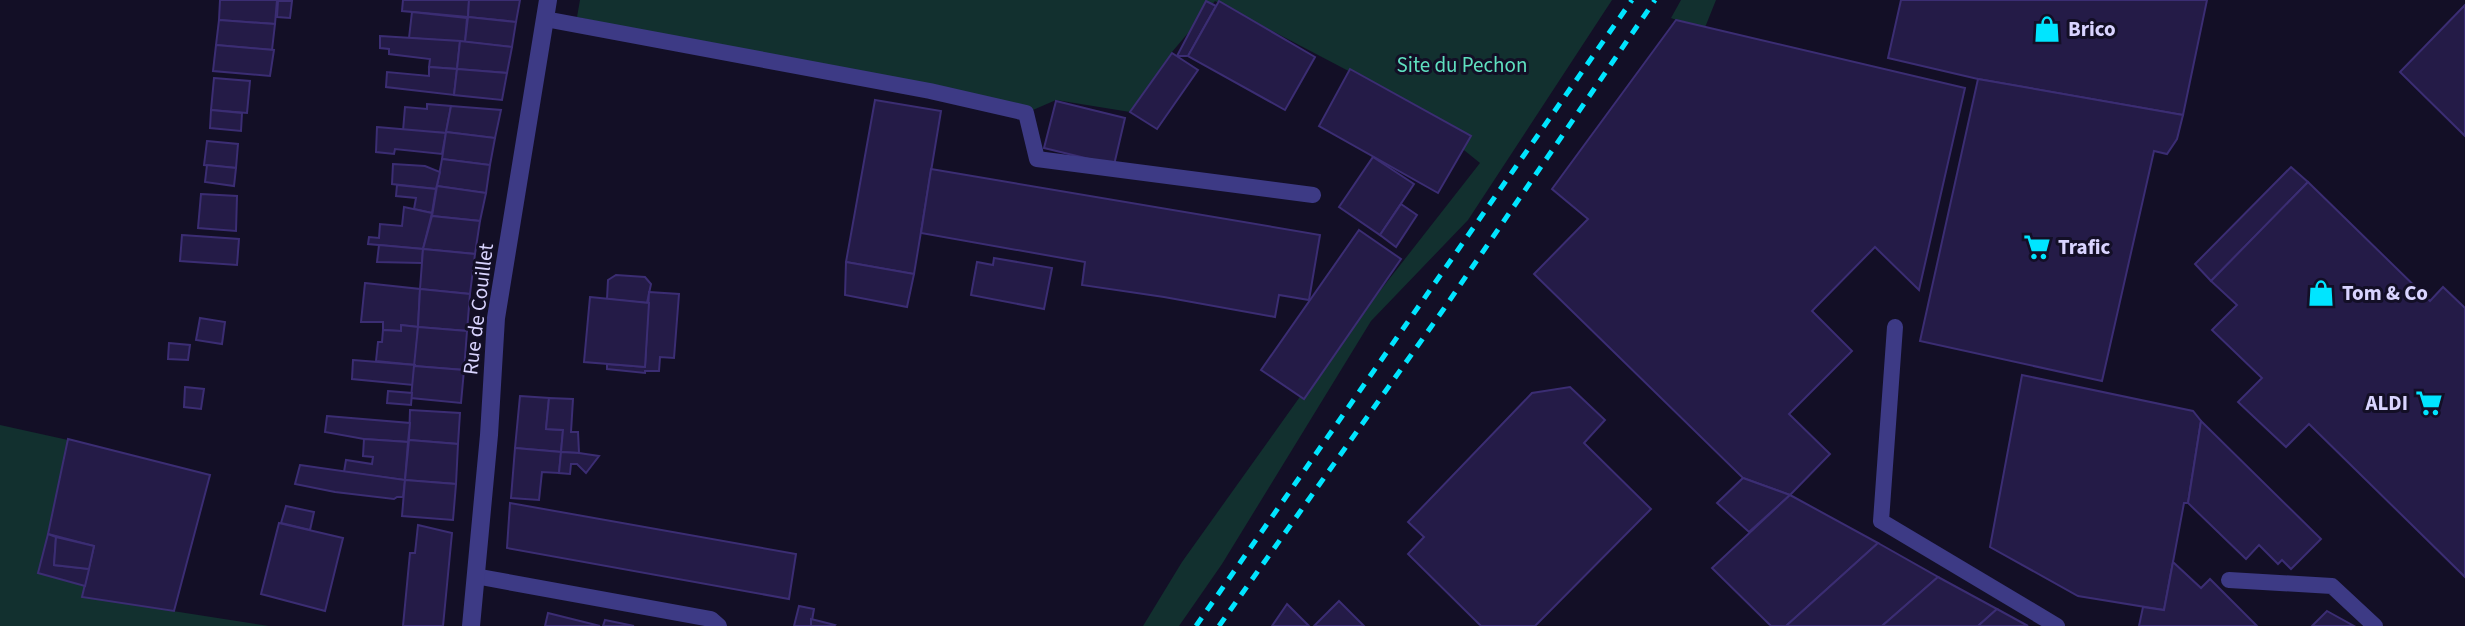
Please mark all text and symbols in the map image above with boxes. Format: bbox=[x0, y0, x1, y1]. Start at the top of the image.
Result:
shop icon: Brico bbox=[2032, 14, 2062, 44]
place label: Brico bbox=[2068, 14, 2116, 44]
park label: Site du Pechon bbox=[1397, 50, 1527, 80]
supermarket icon: Trafic bbox=[2022, 232, 2052, 262]
place label: Trafic bbox=[2058, 232, 2111, 262]
street label: Rue de Couillet bbox=[455, 242, 501, 376]
shop icon: Tom & Co bbox=[2306, 278, 2336, 308]
place label: Tom & Co bbox=[2342, 278, 2428, 308]
place label: ALDI bbox=[2364, 388, 2408, 418]
supermarket icon: ALDI bbox=[2414, 388, 2444, 418]

